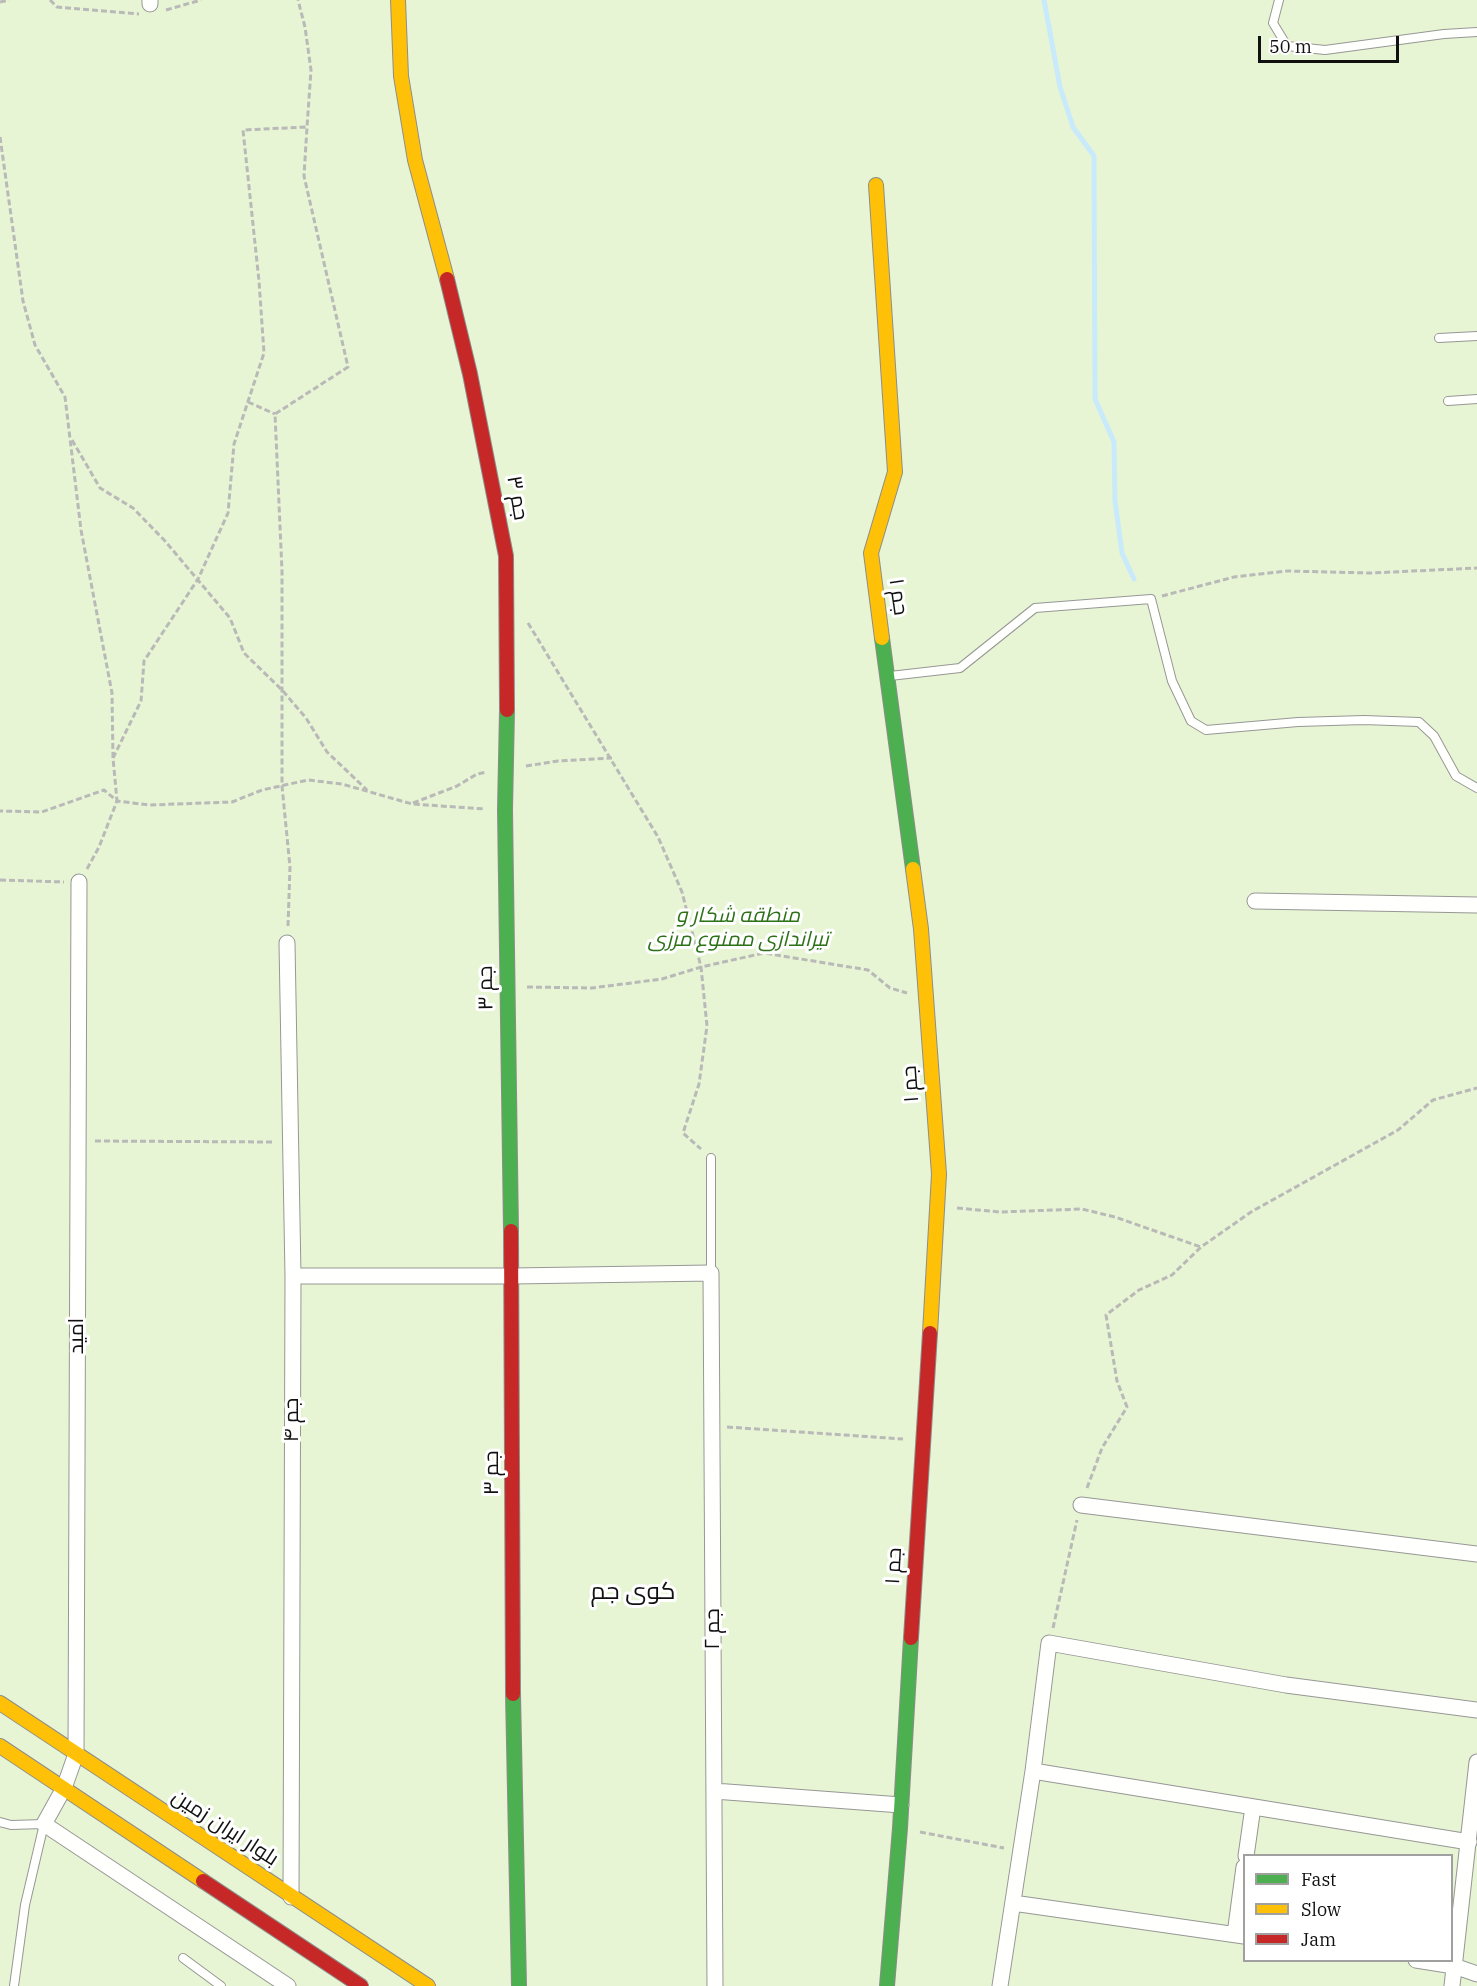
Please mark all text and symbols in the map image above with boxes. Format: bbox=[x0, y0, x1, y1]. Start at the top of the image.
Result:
scale bar bbox=[1261, 24, 1402, 62]
text: 50 m bbox=[1269, 35, 1312, 58]
street label: جم ۳ bbox=[501, 474, 533, 522]
street label: جم ۱ bbox=[883, 577, 913, 617]
park label: منطقه شکار و تیراندازی ممنوع مرزی bbox=[647, 903, 829, 953]
street label: جم ۳ bbox=[473, 966, 499, 1010]
street label: جم ۱ bbox=[897, 1065, 925, 1103]
street label: امید bbox=[64, 1318, 90, 1354]
street label: جم ۴ bbox=[279, 1398, 305, 1442]
street label: جم ۳ bbox=[479, 1451, 505, 1495]
street label: جم ۱ bbox=[880, 1547, 908, 1585]
district label: کوی جم bbox=[590, 1578, 676, 1606]
street label: جم ۲ bbox=[700, 1608, 726, 1650]
street label: بلوار ایران زمین bbox=[167, 1784, 283, 1872]
legend bbox=[1243, 1854, 1453, 1962]
text: Fast bbox=[1301, 1868, 1336, 1891]
text: Slow bbox=[1301, 1898, 1341, 1921]
text: Jam bbox=[1301, 1928, 1336, 1951]

